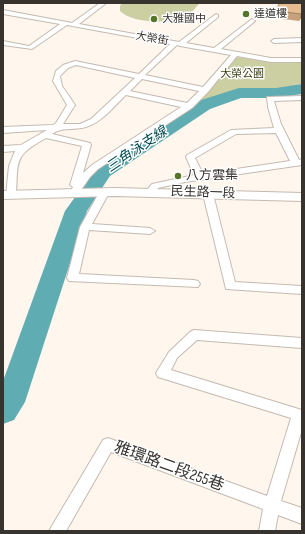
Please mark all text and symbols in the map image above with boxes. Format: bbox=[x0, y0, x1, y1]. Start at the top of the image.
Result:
place label: 達道樓 bbox=[254, 7, 287, 21]
marker: 達道樓 bbox=[241, 9, 251, 19]
place label: 大雅國中 bbox=[162, 12, 206, 26]
marker: 大雅國中 bbox=[149, 14, 159, 24]
street label: 大榮街 bbox=[135, 30, 169, 48]
park label: 大榮公園 bbox=[220, 67, 264, 81]
water label: 三角泳支線 bbox=[103, 123, 171, 177]
place label: 八方雲集 bbox=[186, 168, 238, 184]
marker: 八方雲集 bbox=[173, 171, 183, 181]
street label: 民生路一段 bbox=[170, 184, 236, 202]
street label: 雅環路二段255巷 bbox=[111, 438, 227, 496]

